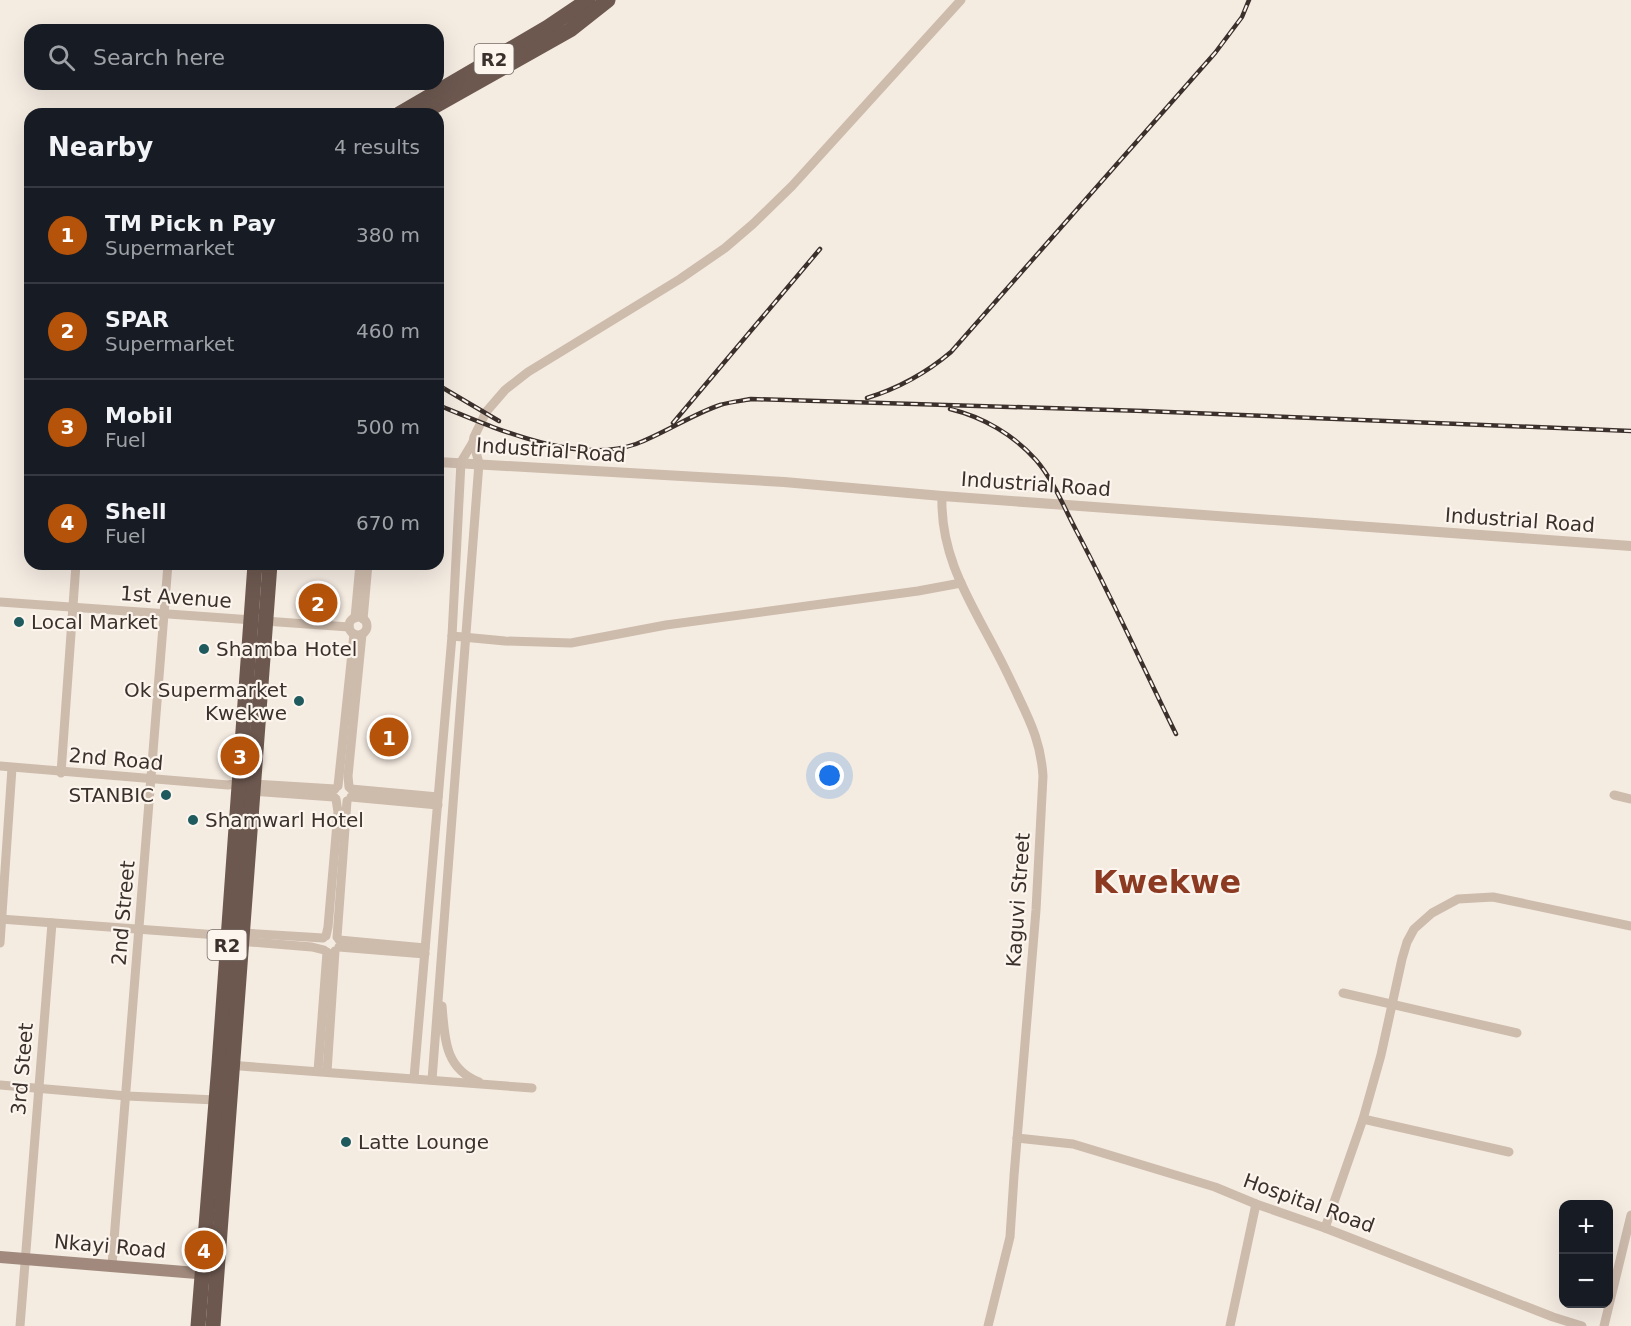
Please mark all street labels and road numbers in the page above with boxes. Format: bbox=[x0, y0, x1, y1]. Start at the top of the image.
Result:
road number: R2 bbox=[474, 44, 514, 74]
street label: Industrial Road bbox=[475, 433, 627, 467]
street label: Industrial Road bbox=[960, 467, 1112, 501]
street label: Industrial Road bbox=[1444, 503, 1596, 537]
street label: 1st Avenue bbox=[119, 581, 233, 613]
street label: 2nd Road bbox=[68, 743, 164, 775]
street label: Kaguvi Street bbox=[1001, 832, 1035, 968]
street label: 2nd Street bbox=[106, 859, 140, 966]
road number: R2 bbox=[208, 930, 246, 960]
street label: 3rd Steet bbox=[6, 1022, 38, 1116]
street label: Hospital Road bbox=[1240, 1168, 1378, 1238]
street label: Nkayi Road bbox=[53, 1229, 167, 1263]

